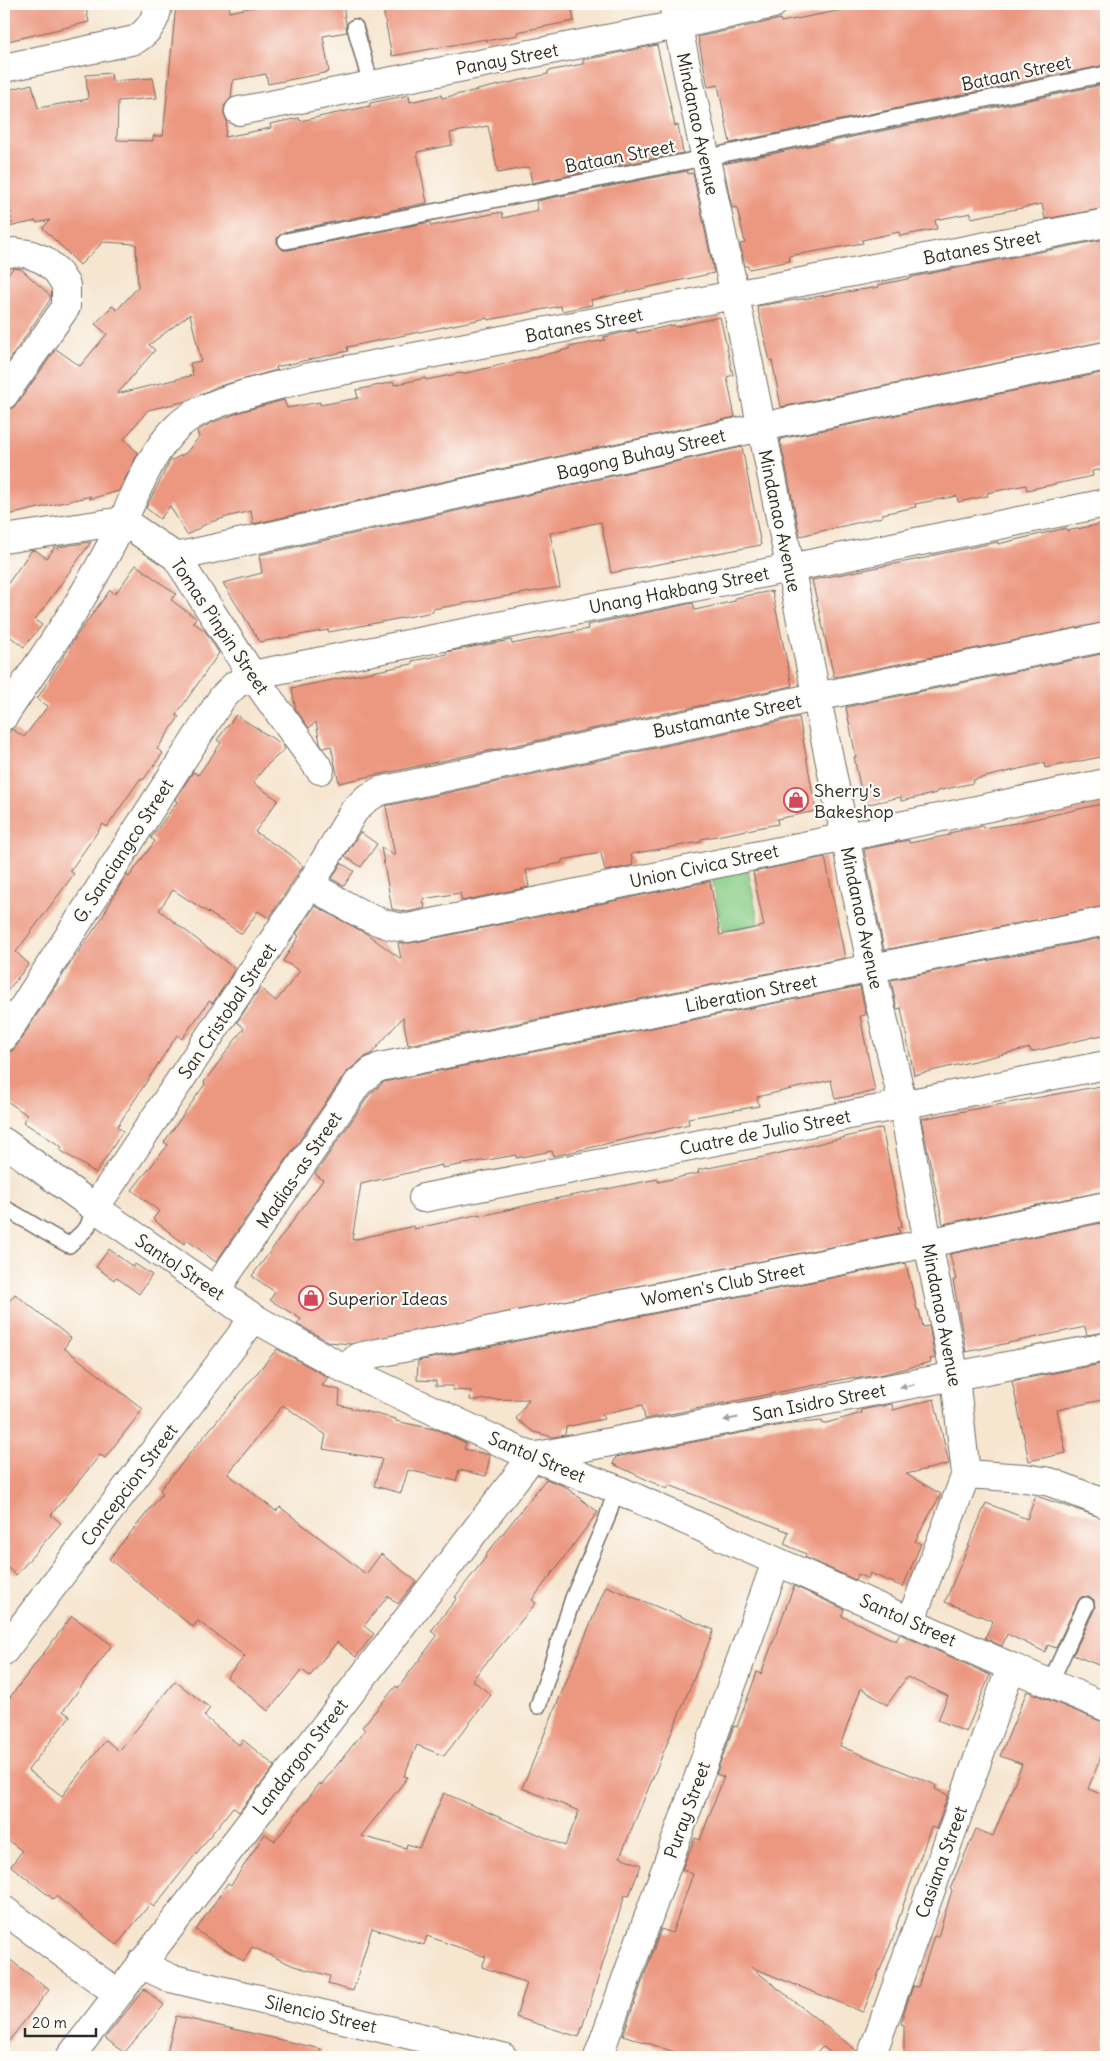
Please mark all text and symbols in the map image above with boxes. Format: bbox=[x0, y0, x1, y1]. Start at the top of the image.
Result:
street label: Panay Street bbox=[454, 38, 560, 80]
street label: Bataan Street bbox=[959, 50, 1073, 96]
street label: Mindanao Avenue bbox=[672, 51, 724, 197]
street label: Bataan Street bbox=[563, 134, 677, 178]
street label: Batanes Street bbox=[921, 224, 1043, 270]
street label: Batanes Street bbox=[523, 302, 645, 348]
street label: Bagong Buhay Street bbox=[554, 423, 728, 485]
street label: Mindanao Avenue bbox=[754, 448, 806, 594]
street label: Tomas Pinpin Street bbox=[166, 554, 274, 698]
street label: Unang Hakbang Street bbox=[587, 561, 771, 619]
street label: Bustamante Street bbox=[651, 689, 803, 743]
street label: G. Sanciangco Street bbox=[68, 775, 178, 927]
place label: Sherry's Bakeshop bbox=[814, 779, 894, 823]
shop icon: Sherry's Bakeshop bbox=[783, 787, 809, 813]
street label: Union Civica Street bbox=[627, 839, 781, 893]
street label: Mindanao Avenue bbox=[836, 845, 888, 991]
street label: San Cristobal Street bbox=[173, 939, 281, 1083]
street label: Liberation Street bbox=[683, 969, 819, 1017]
street label: Cuatre de Julio Street bbox=[678, 1104, 852, 1160]
street label: Madias-as Street bbox=[251, 1107, 347, 1233]
street label: Santol Street bbox=[131, 1229, 229, 1305]
street label: Mindanao Avenue bbox=[917, 1242, 967, 1388]
street label: Women's Club Street bbox=[639, 1257, 807, 1311]
shop icon: Superior Ideas bbox=[298, 1285, 324, 1311]
place label: Superior Ideas bbox=[328, 1287, 448, 1310]
street label: San Isidro Street bbox=[750, 1378, 888, 1426]
one-way arrow bbox=[899, 1382, 915, 1390]
one-way arrow bbox=[722, 1416, 738, 1424]
street label: Concepcion Street bbox=[76, 1419, 182, 1551]
street label: Santol Street bbox=[485, 1426, 589, 1488]
street label: Santol Street bbox=[856, 1589, 960, 1651]
street label: Landargon Street bbox=[247, 1694, 353, 1820]
street label: Puray Street bbox=[659, 1759, 715, 1861]
street label: Casiana Street bbox=[910, 1803, 972, 1921]
street label: Silencio Street bbox=[263, 1990, 379, 2038]
scale bar bbox=[25, 2006, 96, 2038]
text: 20 m bbox=[32, 2013, 67, 2032]

